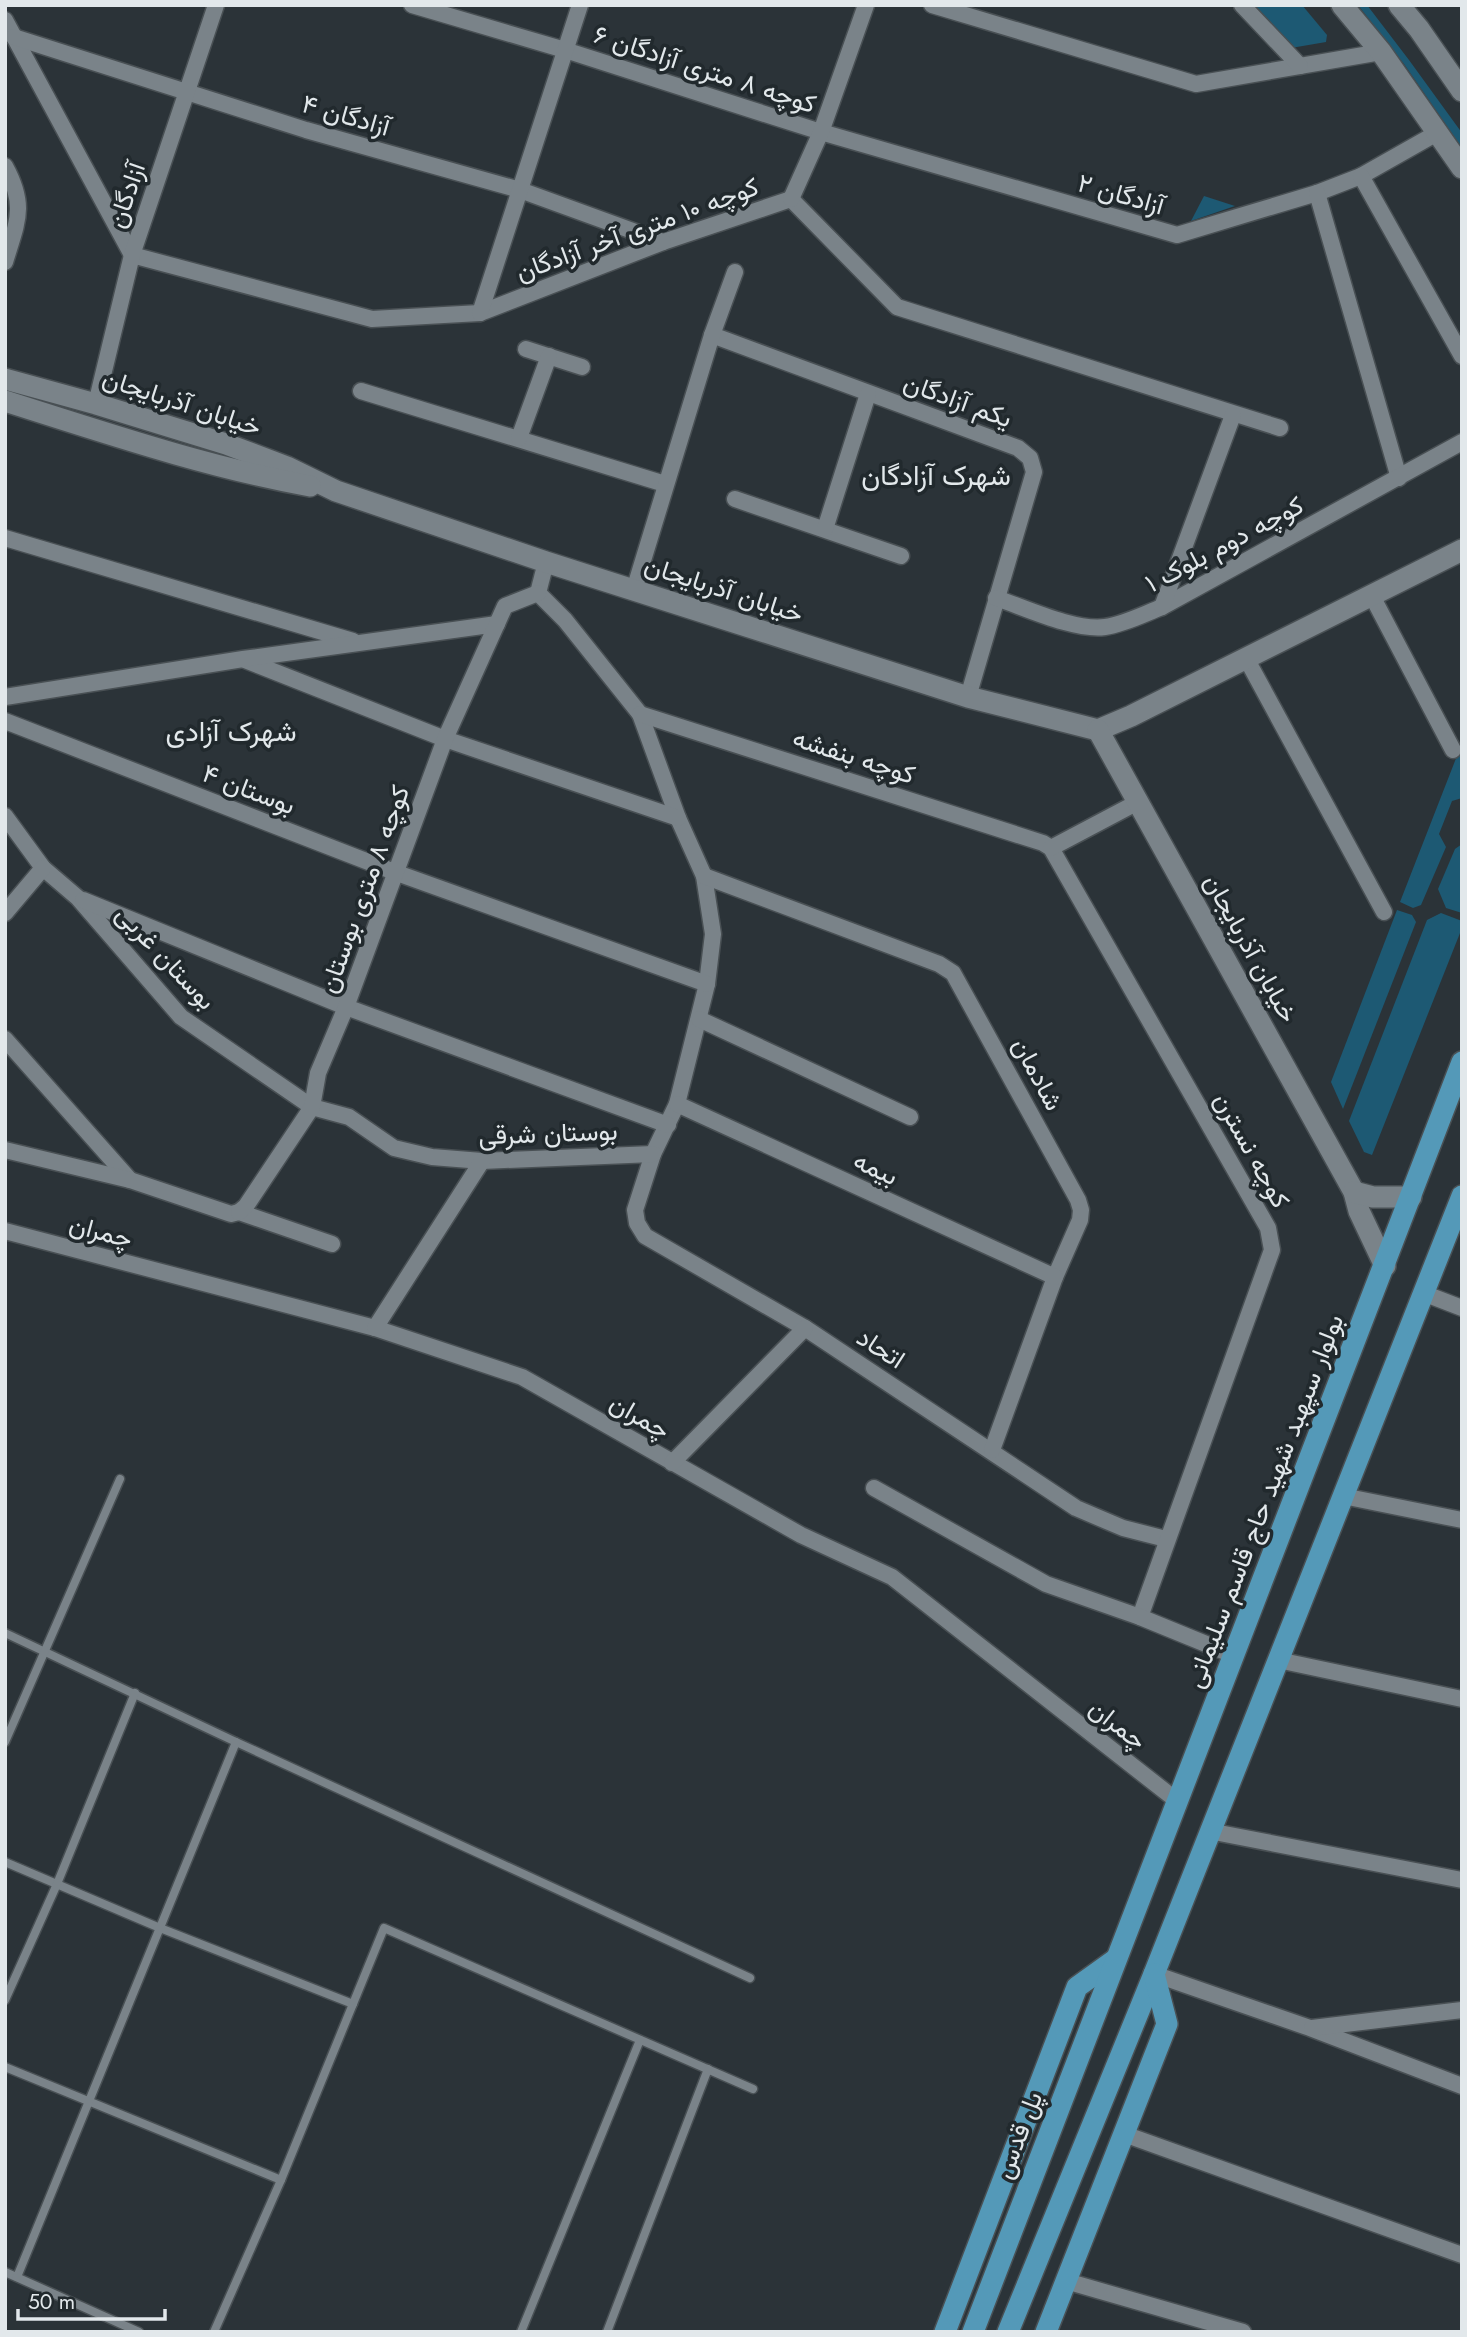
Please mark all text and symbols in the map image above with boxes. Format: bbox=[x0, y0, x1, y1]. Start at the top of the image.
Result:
street label: کوچه ۸ متری آزادگان ۶ bbox=[589, 15, 821, 123]
street label: آزادگان ۴ bbox=[298, 84, 396, 146]
street label: آزادگان bbox=[97, 155, 156, 233]
street label: آزادگان ۲ bbox=[1073, 164, 1171, 225]
street label: کوچه ۱۰ متری آخر آزادگان bbox=[510, 167, 764, 291]
street label: خیابان آذربایجان bbox=[98, 358, 266, 446]
street label: یکم آزادگان bbox=[898, 363, 1018, 437]
district label: شهرک آزادگان bbox=[861, 455, 1011, 496]
street label: کوچه دوم بلوک ۱ bbox=[1138, 486, 1310, 602]
street label: خیابان آذربایجان bbox=[640, 545, 808, 633]
district label: شهرک آزادی bbox=[166, 711, 296, 752]
street label: کوچه بنفشه bbox=[788, 718, 920, 794]
street label: بوستان ۴ bbox=[197, 754, 301, 824]
street label: کوچه ۸ متری بوستان bbox=[309, 780, 419, 998]
street label: خیابان آذربایجان bbox=[1194, 867, 1308, 1029]
street label: بوستان غربی bbox=[107, 896, 225, 1018]
street label: شادمان bbox=[1003, 1031, 1073, 1117]
street label: کوچه نسترن bbox=[1205, 1085, 1299, 1215]
street label: بوستان شرقی bbox=[478, 1112, 618, 1154]
street label: بیمه bbox=[847, 1141, 905, 1195]
street label: چمران bbox=[65, 1204, 137, 1258]
street label: بولوار سپهبد شهید حاج قاسم سلیمانی bbox=[1175, 1309, 1353, 1693]
street label: اتحاد bbox=[849, 1318, 913, 1378]
street label: چمران bbox=[603, 1383, 677, 1449]
street label: چمران bbox=[1081, 1689, 1155, 1759]
street label: پل قدس bbox=[984, 2086, 1052, 2184]
scale bar bbox=[18, 2278, 164, 2322]
text: 50 m bbox=[28, 2287, 75, 2317]

